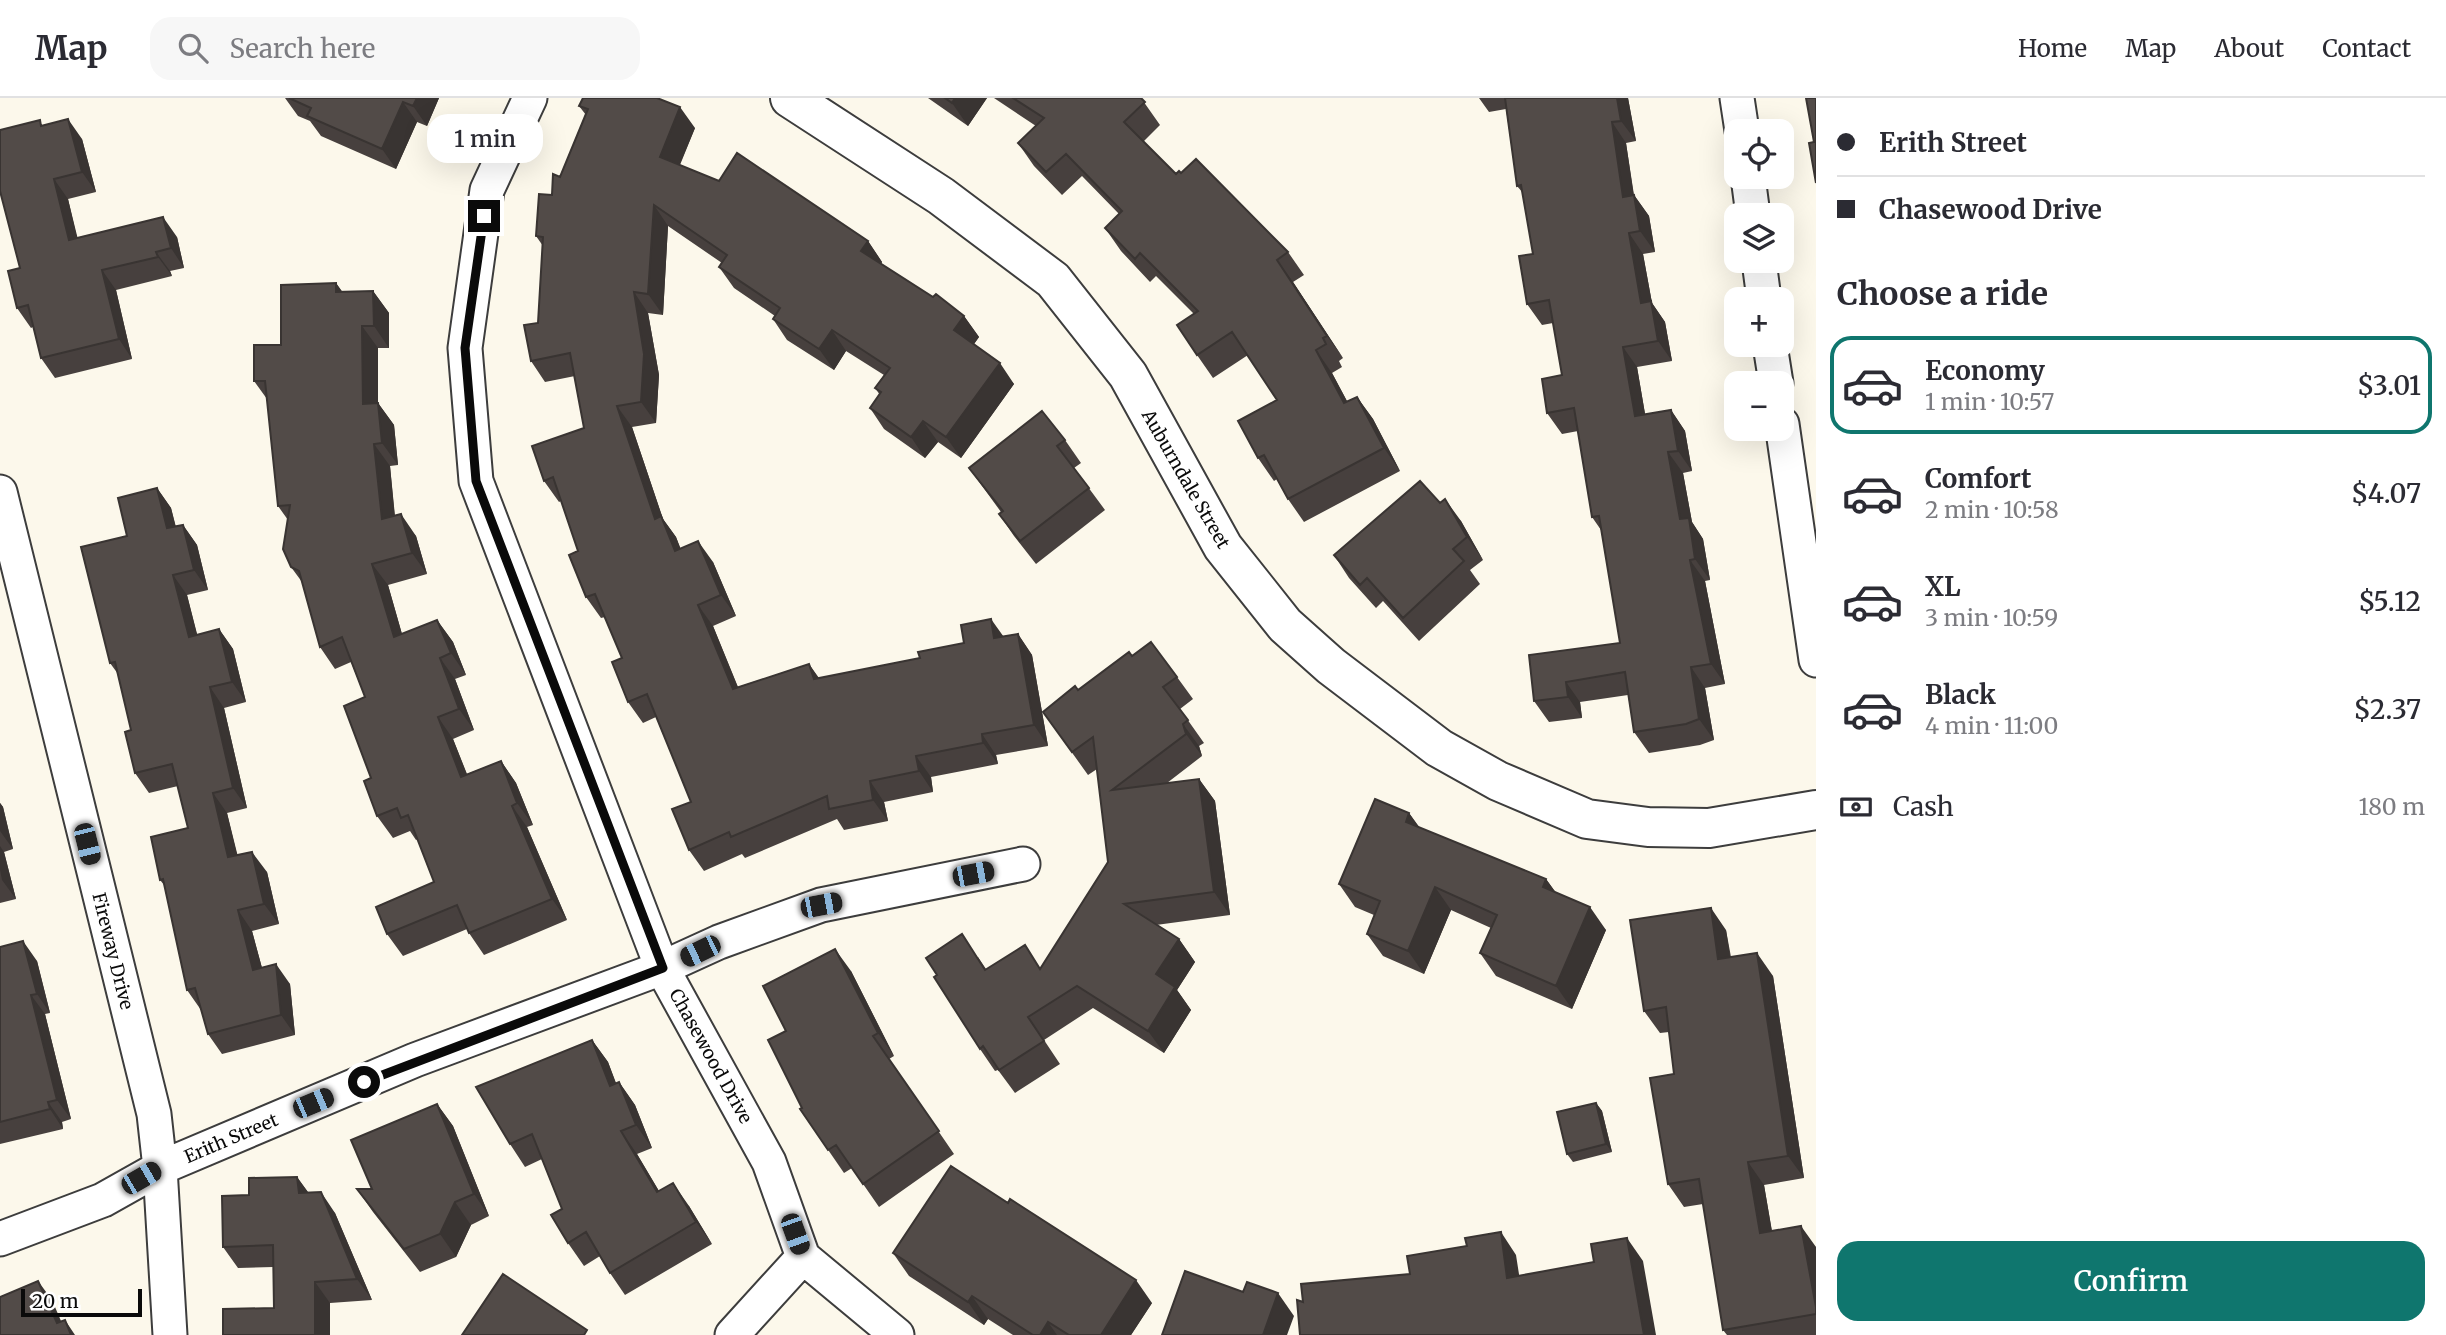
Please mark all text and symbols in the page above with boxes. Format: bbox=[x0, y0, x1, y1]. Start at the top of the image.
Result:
search box bbox=[150, 17, 640, 80]
text: Map bbox=[35, 28, 108, 69]
icon: search bbox=[174, 29, 212, 67]
text: Search here bbox=[230, 32, 375, 65]
text: Home bbox=[2018, 33, 2087, 64]
text: Map bbox=[2125, 33, 2176, 64]
text: About bbox=[2214, 33, 2284, 64]
text: Contact bbox=[2322, 33, 2411, 64]
callout: 1 min bbox=[426, 115, 542, 164]
map controls bbox=[1724, 119, 1794, 441]
button: locate bbox=[1724, 119, 1794, 189]
text: 1 min bbox=[454, 124, 516, 153]
text: Erith Street bbox=[1879, 126, 2027, 159]
text: Chasewood Drive bbox=[1879, 193, 2102, 226]
route end bbox=[468, 200, 500, 232]
button: layers bbox=[1724, 203, 1794, 273]
text: Choose a ride bbox=[1837, 274, 2048, 314]
button: + bbox=[1724, 287, 1794, 357]
icon: car bbox=[1841, 354, 1904, 417]
text: Economy bbox=[1925, 354, 2045, 387]
text: $3.01 bbox=[2357, 369, 2421, 402]
button: − bbox=[1724, 371, 1794, 441]
text: 1 min · 10:57 bbox=[1925, 387, 2054, 416]
street label: Auburndale Street bbox=[1136, 404, 1235, 553]
icon: car bbox=[1841, 462, 1904, 525]
text: Comfort bbox=[1925, 462, 2031, 495]
text: $4.07 bbox=[2351, 477, 2421, 510]
text: 2 min · 10:58 bbox=[1925, 495, 2059, 524]
icon: car bbox=[1841, 570, 1904, 633]
text: XL bbox=[1925, 570, 1961, 603]
text: $5.12 bbox=[2358, 585, 2421, 618]
text: 3 min · 10:59 bbox=[1925, 603, 2058, 632]
icon: car bbox=[1841, 678, 1904, 741]
text: Black bbox=[1925, 678, 1996, 711]
text: $2.37 bbox=[2354, 693, 2421, 726]
text: 4 min · 11:00 bbox=[1925, 711, 2058, 740]
icon: cash bbox=[1837, 788, 1875, 826]
text: Cash bbox=[1893, 790, 1954, 823]
text: 180 m bbox=[2359, 792, 2425, 821]
car bbox=[72, 821, 103, 867]
car bbox=[951, 860, 996, 888]
street label: Fireway Drive bbox=[87, 890, 139, 1012]
car bbox=[799, 891, 844, 919]
car bbox=[677, 932, 724, 970]
street label: Chasewood Drive bbox=[664, 985, 758, 1127]
route start bbox=[348, 1066, 380, 1098]
car bbox=[290, 1085, 337, 1121]
street label: Erith Street bbox=[181, 1108, 281, 1168]
car bbox=[118, 1158, 165, 1198]
car bbox=[778, 1211, 813, 1257]
button: Confirm bbox=[1837, 1241, 2425, 1321]
scale bar bbox=[21, 1286, 142, 1318]
text: 20 m bbox=[32, 1289, 79, 1313]

